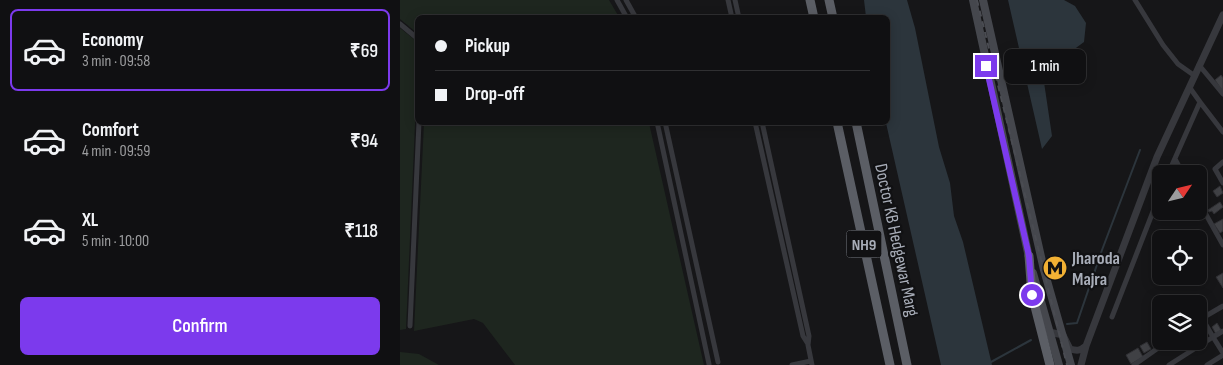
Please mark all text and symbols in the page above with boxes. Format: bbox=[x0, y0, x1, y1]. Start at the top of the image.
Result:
icon: car bbox=[22, 28, 67, 73]
text: Economy bbox=[82, 29, 144, 52]
text: Pickup bbox=[465, 35, 510, 58]
text: ₹69 bbox=[350, 40, 378, 63]
callout: 1 min bbox=[1004, 48, 1086, 84]
text: 3 min · 09:58 bbox=[82, 52, 150, 71]
route end bbox=[975, 55, 997, 77]
text: 1 min bbox=[1030, 57, 1060, 76]
text: Drop-off bbox=[465, 83, 525, 106]
icon: car bbox=[22, 118, 67, 163]
text: Comfort bbox=[82, 119, 139, 142]
text: ₹94 bbox=[350, 130, 378, 153]
text: 4 min · 09:59 bbox=[82, 142, 150, 161]
street label: Doctor KB Hedgewar Marg bbox=[870, 162, 923, 318]
north arrow bbox=[1152, 165, 1208, 220]
map controls bbox=[1152, 165, 1207, 350]
icon: car bbox=[22, 208, 67, 253]
text: XL bbox=[82, 209, 98, 232]
text: ₹118 bbox=[344, 220, 378, 243]
road number: NH9 bbox=[846, 230, 882, 258]
button: locate bbox=[1152, 230, 1207, 285]
text: 5 min · 10:00 bbox=[82, 232, 149, 251]
place label: Jharoda Majra bbox=[1071, 248, 1120, 290]
metro station icon: Jharoda Majra bbox=[1042, 255, 1068, 281]
route start bbox=[1021, 284, 1043, 306]
button: layers bbox=[1152, 295, 1207, 350]
button: Confirm bbox=[20, 297, 380, 355]

